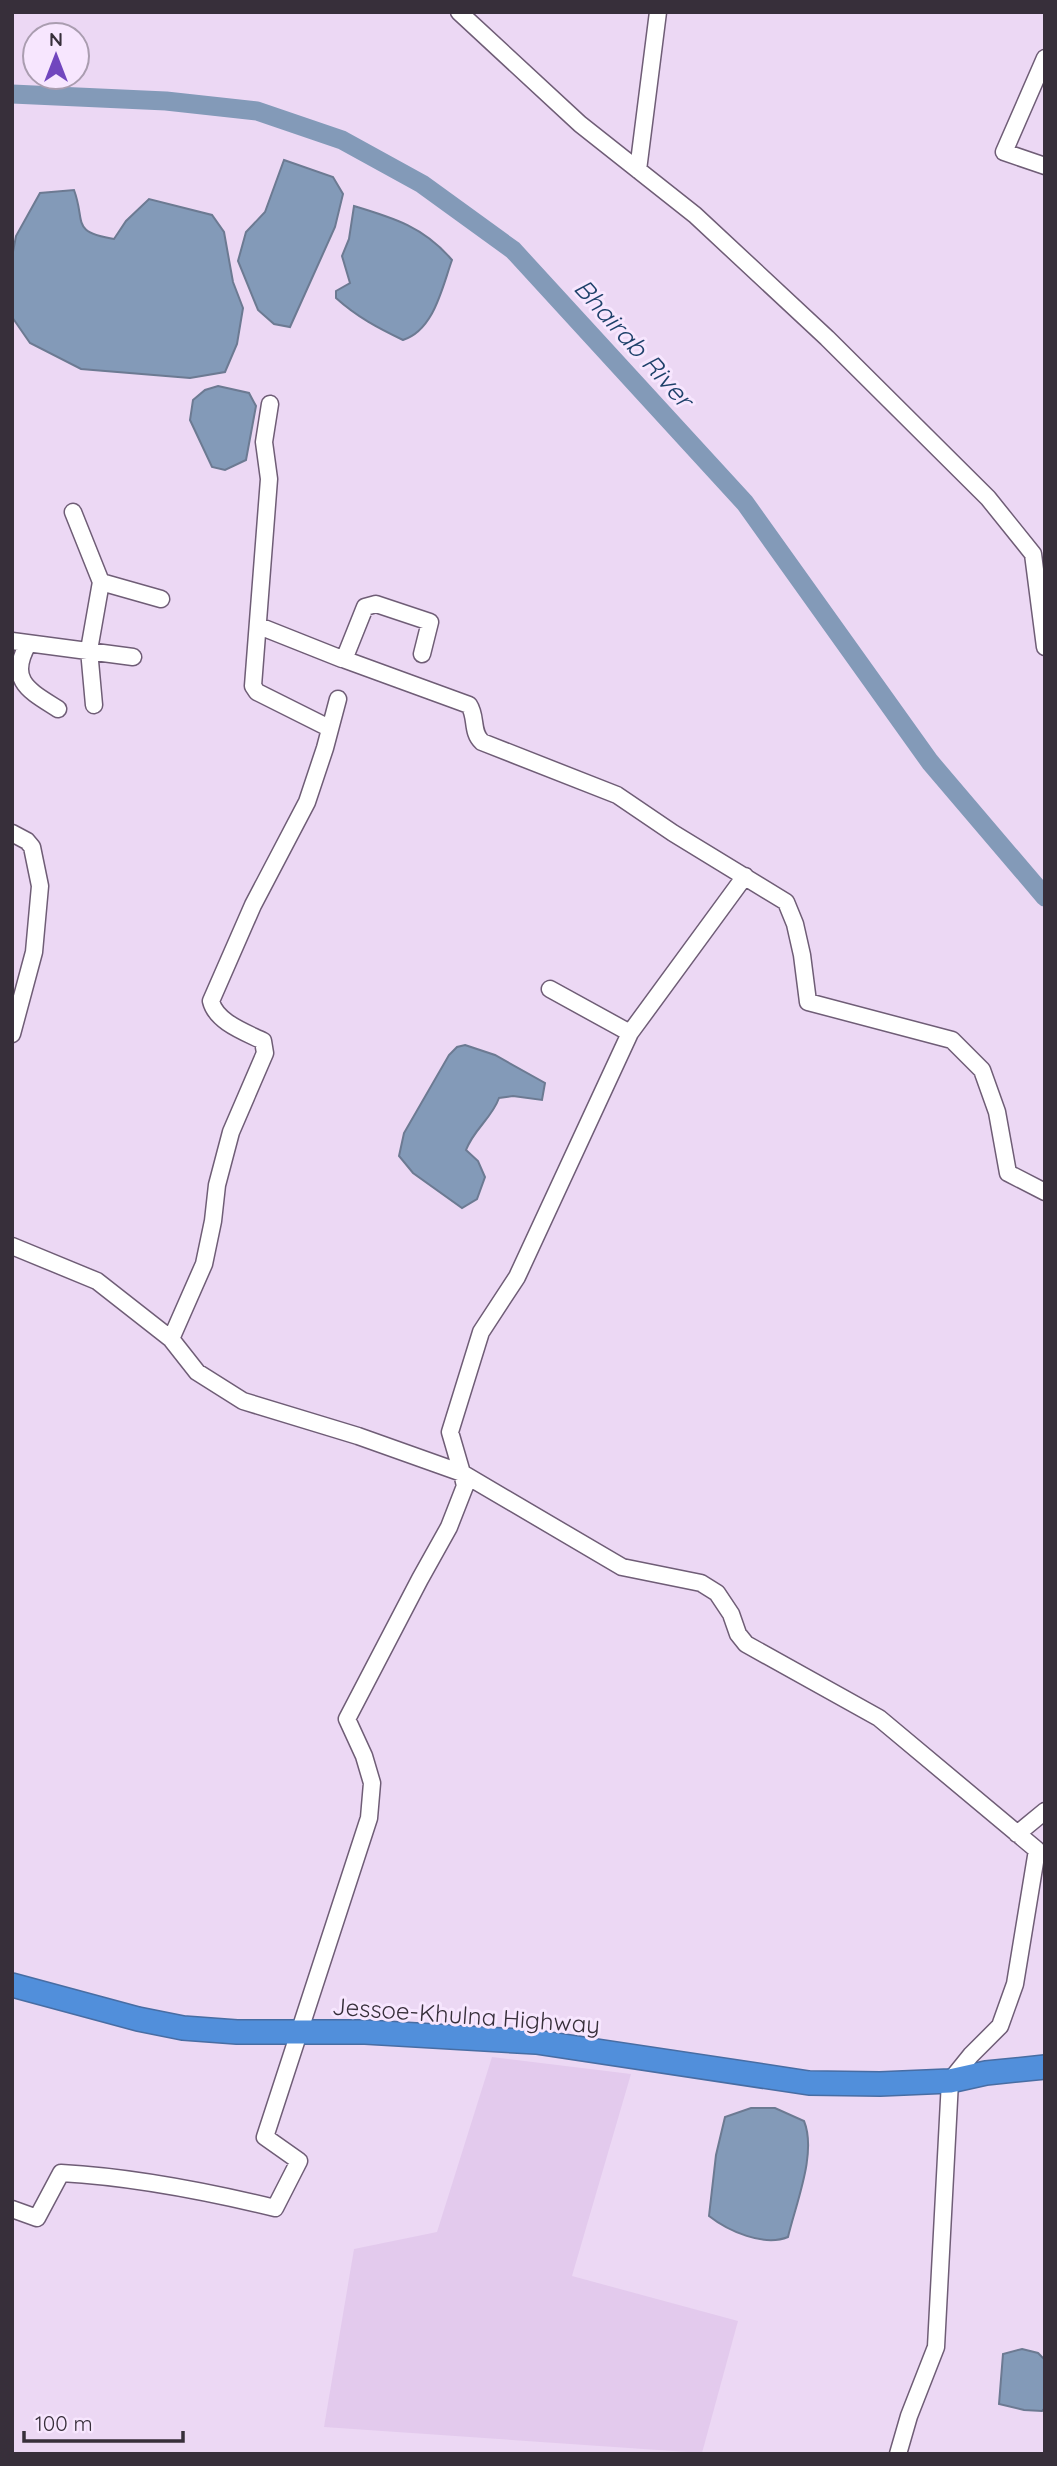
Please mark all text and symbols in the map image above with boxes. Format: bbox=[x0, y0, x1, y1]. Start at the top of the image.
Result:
north arrow bbox=[21, 21, 91, 91]
text: N bbox=[49, 27, 63, 51]
water label: Bhairab River bbox=[567, 272, 703, 417]
street label: Jessoe-Khulna Highway bbox=[331, 1991, 601, 2039]
scale bar bbox=[24, 2400, 184, 2444]
text: 100 m bbox=[35, 2410, 93, 2436]

